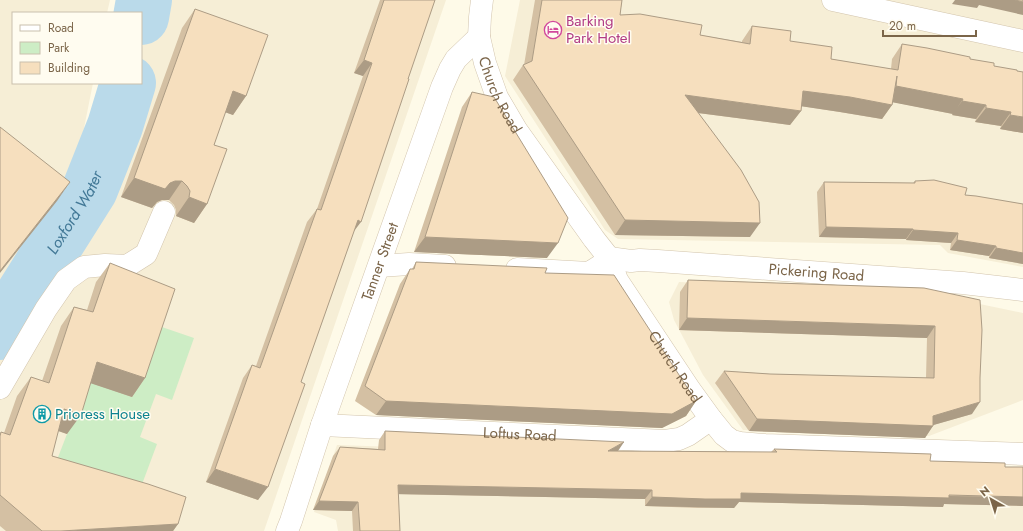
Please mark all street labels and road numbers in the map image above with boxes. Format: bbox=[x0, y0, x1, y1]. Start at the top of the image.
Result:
street label: Church Road bbox=[473, 54, 527, 138]
street label: Tanner Street bbox=[356, 219, 404, 304]
street label: Pickering Road bbox=[768, 258, 865, 287]
street label: Church Road bbox=[643, 326, 707, 408]
street label: Loftus Road bbox=[482, 422, 557, 447]

